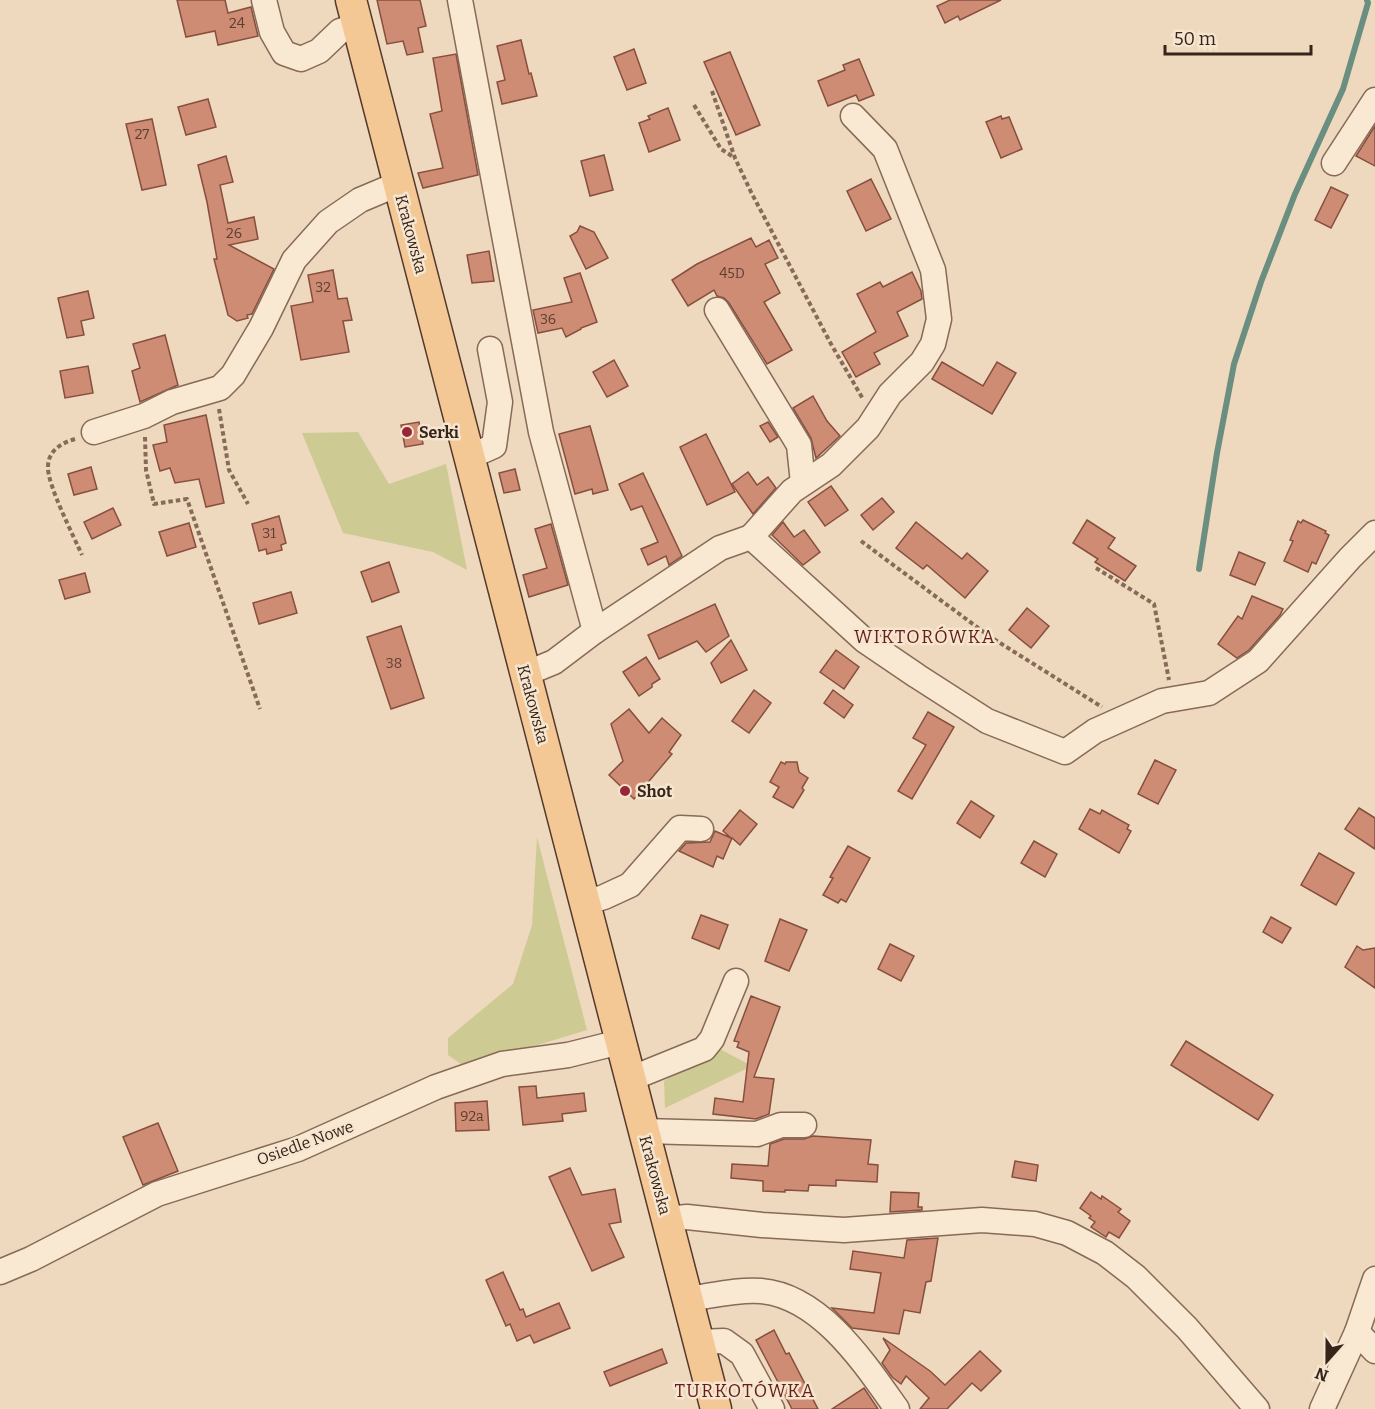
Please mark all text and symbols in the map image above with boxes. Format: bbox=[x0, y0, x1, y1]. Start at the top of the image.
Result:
house number: 24 bbox=[229, 15, 245, 32]
scale bar bbox=[1165, 18, 1310, 56]
text: 50 m bbox=[1174, 28, 1216, 50]
house number: 27 bbox=[135, 126, 149, 143]
street label: Krakowska bbox=[391, 192, 431, 276]
house number: 26 bbox=[226, 225, 242, 242]
house number: 45D bbox=[719, 265, 745, 282]
house number: 32 bbox=[315, 279, 331, 296]
house number: 36 bbox=[540, 311, 556, 328]
place label: Serki bbox=[419, 423, 459, 442]
marker: Serki bbox=[400, 425, 414, 439]
house number: 31 bbox=[262, 525, 276, 542]
district label: WIKTORÓWKA bbox=[854, 626, 996, 648]
house number: 38 bbox=[386, 655, 402, 672]
street label: Krakowska bbox=[513, 662, 553, 746]
place label: Shot bbox=[637, 782, 673, 801]
marker: Shot bbox=[618, 784, 632, 798]
house number: 92a bbox=[460, 1108, 484, 1125]
street label: Osiedle Nowe bbox=[254, 1117, 356, 1169]
street label: Krakowska bbox=[635, 1133, 675, 1217]
north arrow bbox=[1297, 1331, 1357, 1391]
text: N bbox=[1313, 1363, 1331, 1386]
district label: TURKOTÓWKA bbox=[675, 1380, 816, 1402]

